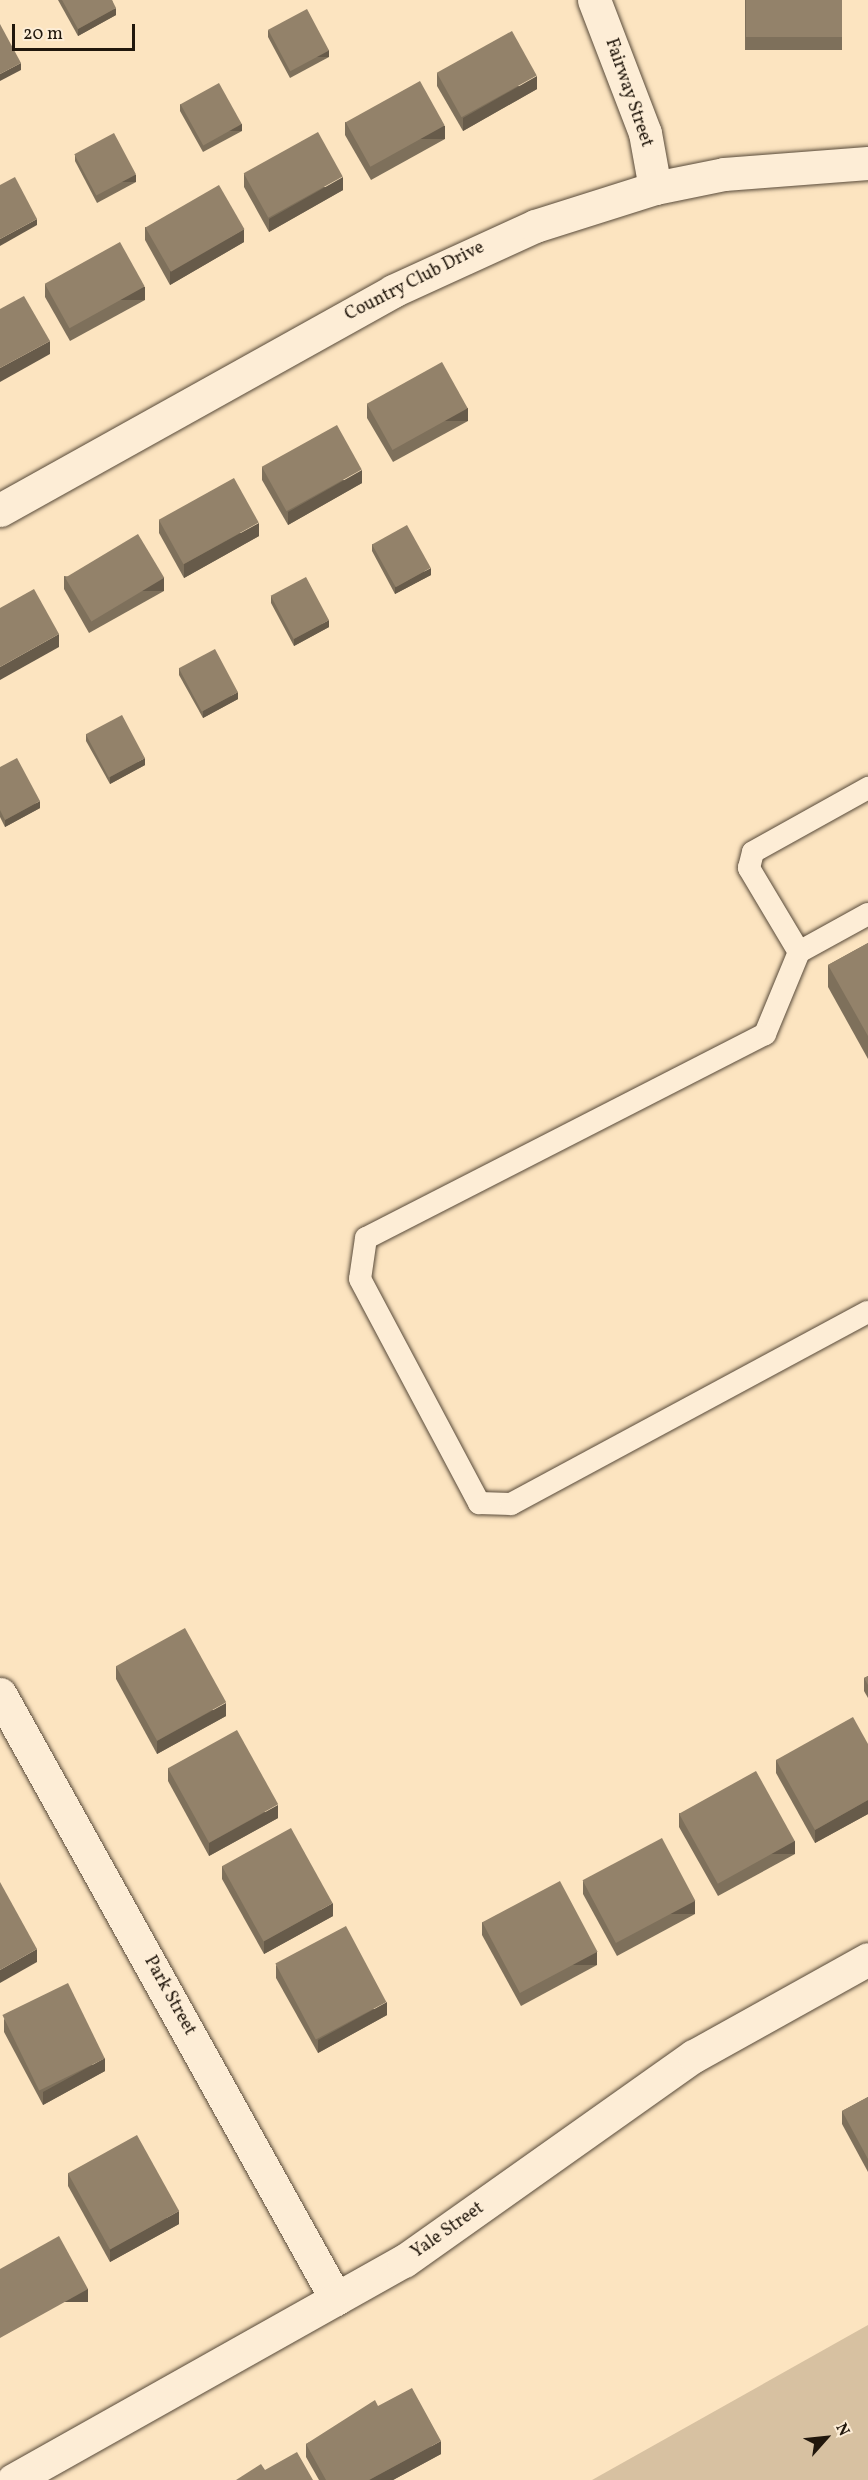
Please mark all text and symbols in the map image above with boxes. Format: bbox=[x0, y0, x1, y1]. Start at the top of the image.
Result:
scale bar bbox=[15, 12, 138, 50]
text: 20 m bbox=[23, 22, 63, 47]
street label: Fairway Street bbox=[599, 36, 657, 150]
street label: Country Club Drive bbox=[341, 237, 489, 327]
street label: Park Street bbox=[138, 1952, 200, 2040]
street label: Yale Street bbox=[407, 2198, 489, 2264]
north arrow bbox=[796, 2408, 856, 2468]
text: N bbox=[830, 2420, 854, 2440]

